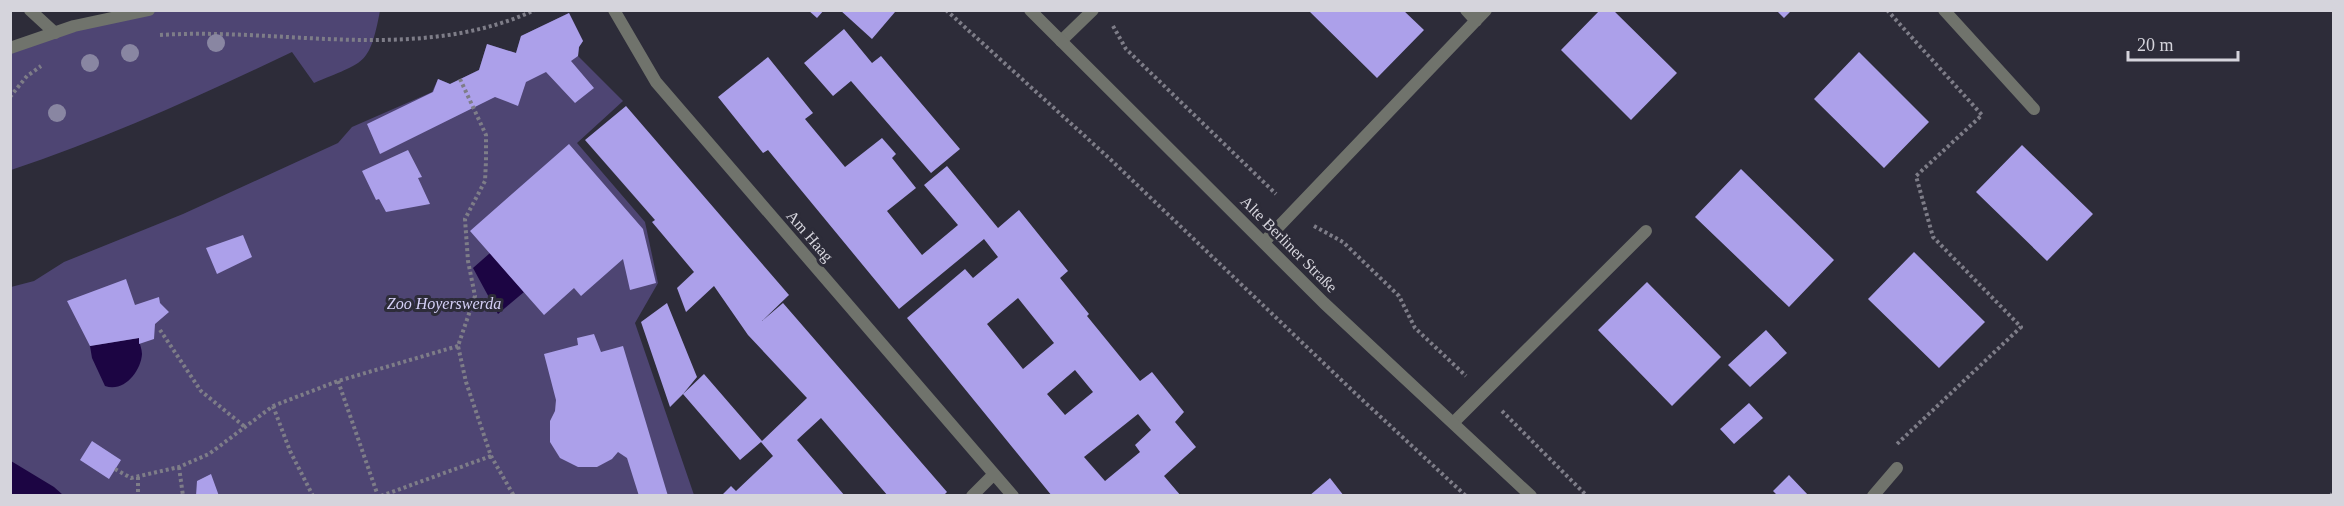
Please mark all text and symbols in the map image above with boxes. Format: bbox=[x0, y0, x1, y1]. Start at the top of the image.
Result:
scale bar bbox=[2128, 24, 2238, 62]
text: 20 m bbox=[2137, 35, 2174, 55]
street label: Alte Berliner Straße bbox=[1237, 192, 1341, 296]
street label: Am Haag bbox=[783, 207, 837, 266]
park label: Zoo Hoyerswerda bbox=[387, 295, 501, 313]

